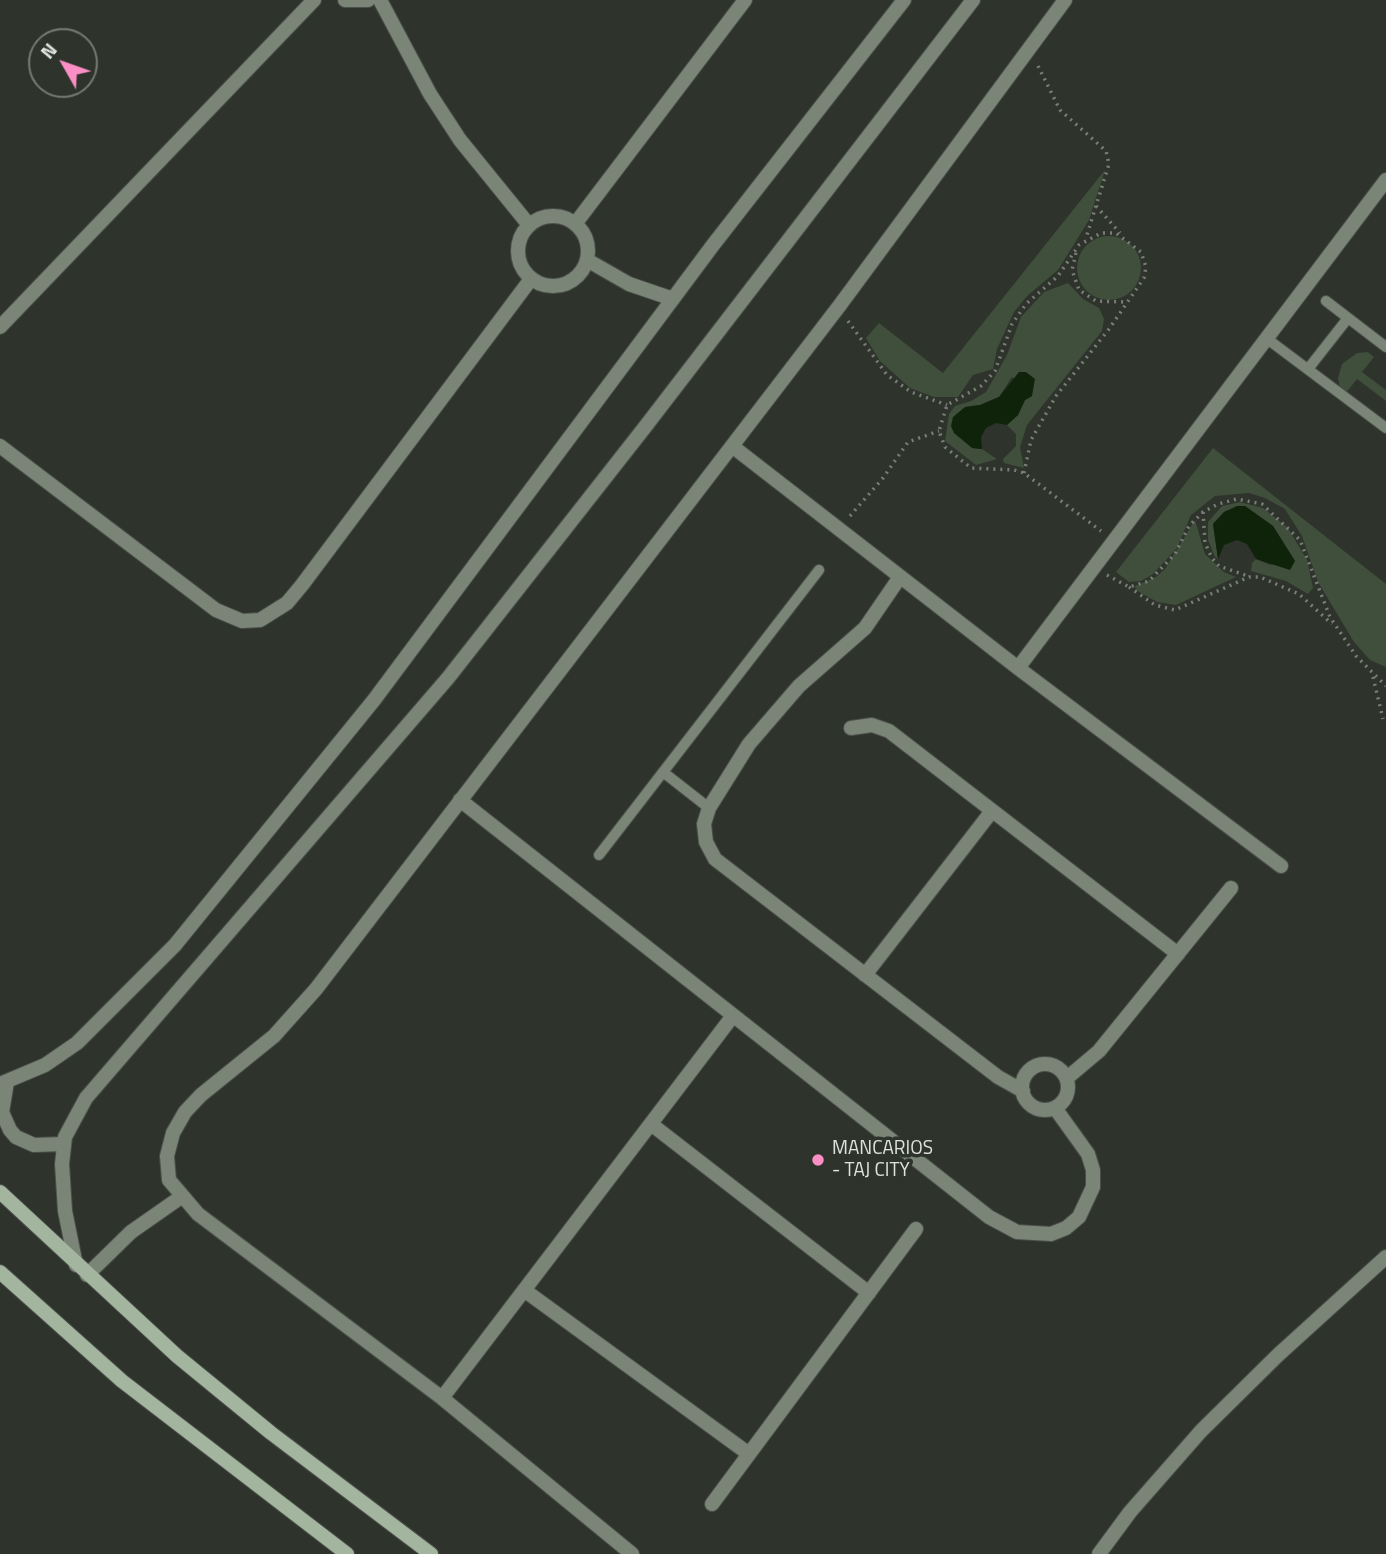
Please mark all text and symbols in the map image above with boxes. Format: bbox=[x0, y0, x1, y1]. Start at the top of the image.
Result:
north arrow bbox=[28, 28, 98, 98]
text: N bbox=[33, 36, 63, 65]
place label: MANCARIOS - TAJ CITY bbox=[832, 1138, 933, 1182]
marker: MANCARIOS - TAJ CITY bbox=[810, 1152, 826, 1168]

